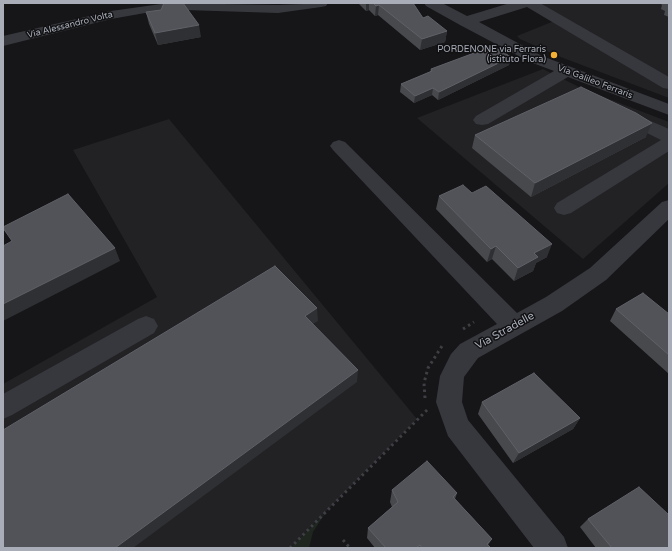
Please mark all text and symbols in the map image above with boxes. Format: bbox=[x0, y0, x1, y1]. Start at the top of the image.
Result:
street label: Via Alessandro Volta bbox=[26, 9, 114, 41]
place label: PORDENONE via Ferraris (istituto Flora) bbox=[437, 45, 546, 66]
marker: PORDENONE via Ferraris (istituto Flora) bbox=[549, 50, 559, 60]
street label: Via Galileo Ferraris bbox=[556, 63, 634, 101]
street label: Via Stradelle bbox=[473, 309, 537, 353]

